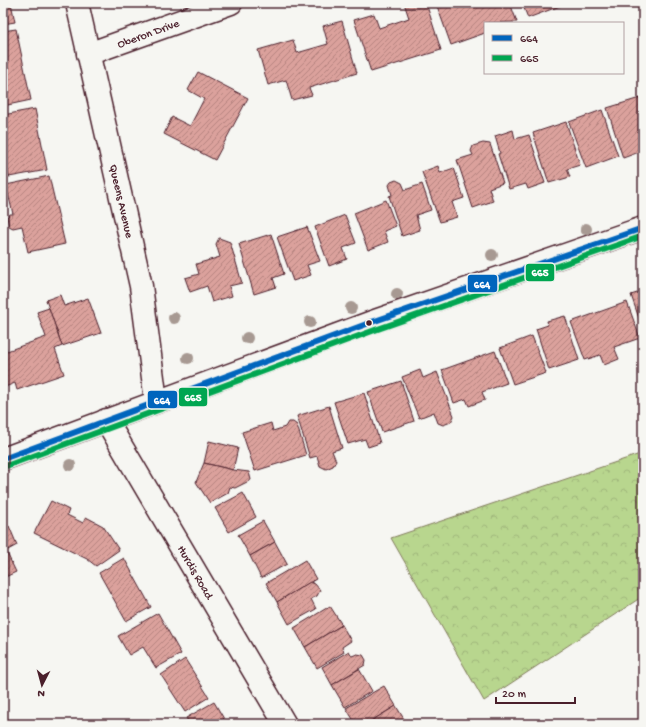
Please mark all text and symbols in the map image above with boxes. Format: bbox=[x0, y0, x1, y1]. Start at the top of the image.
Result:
street label: Oberon Drive bbox=[116, 17, 182, 53]
legend bbox=[484, 22, 624, 74]
text: 664 bbox=[520, 33, 538, 47]
text: 665 bbox=[520, 53, 538, 67]
street label: Queens Avenue bbox=[105, 163, 136, 240]
line badge: 665 bbox=[525, 263, 555, 282]
text: 665 bbox=[532, 268, 549, 280]
line badge: 664 bbox=[467, 274, 498, 293]
text: 664 bbox=[474, 280, 491, 292]
unlabelled marker bbox=[364, 318, 374, 328]
line badge: 665 bbox=[178, 387, 208, 407]
line badge: 664 bbox=[147, 390, 178, 409]
text: 665 bbox=[185, 393, 202, 405]
text: 664 bbox=[154, 396, 171, 408]
street label: Hurdis Road bbox=[173, 544, 216, 603]
north arrow bbox=[22, 665, 62, 705]
scale bar bbox=[496, 679, 575, 705]
text: N bbox=[37, 687, 45, 699]
text: 20 m bbox=[502, 688, 527, 702]

